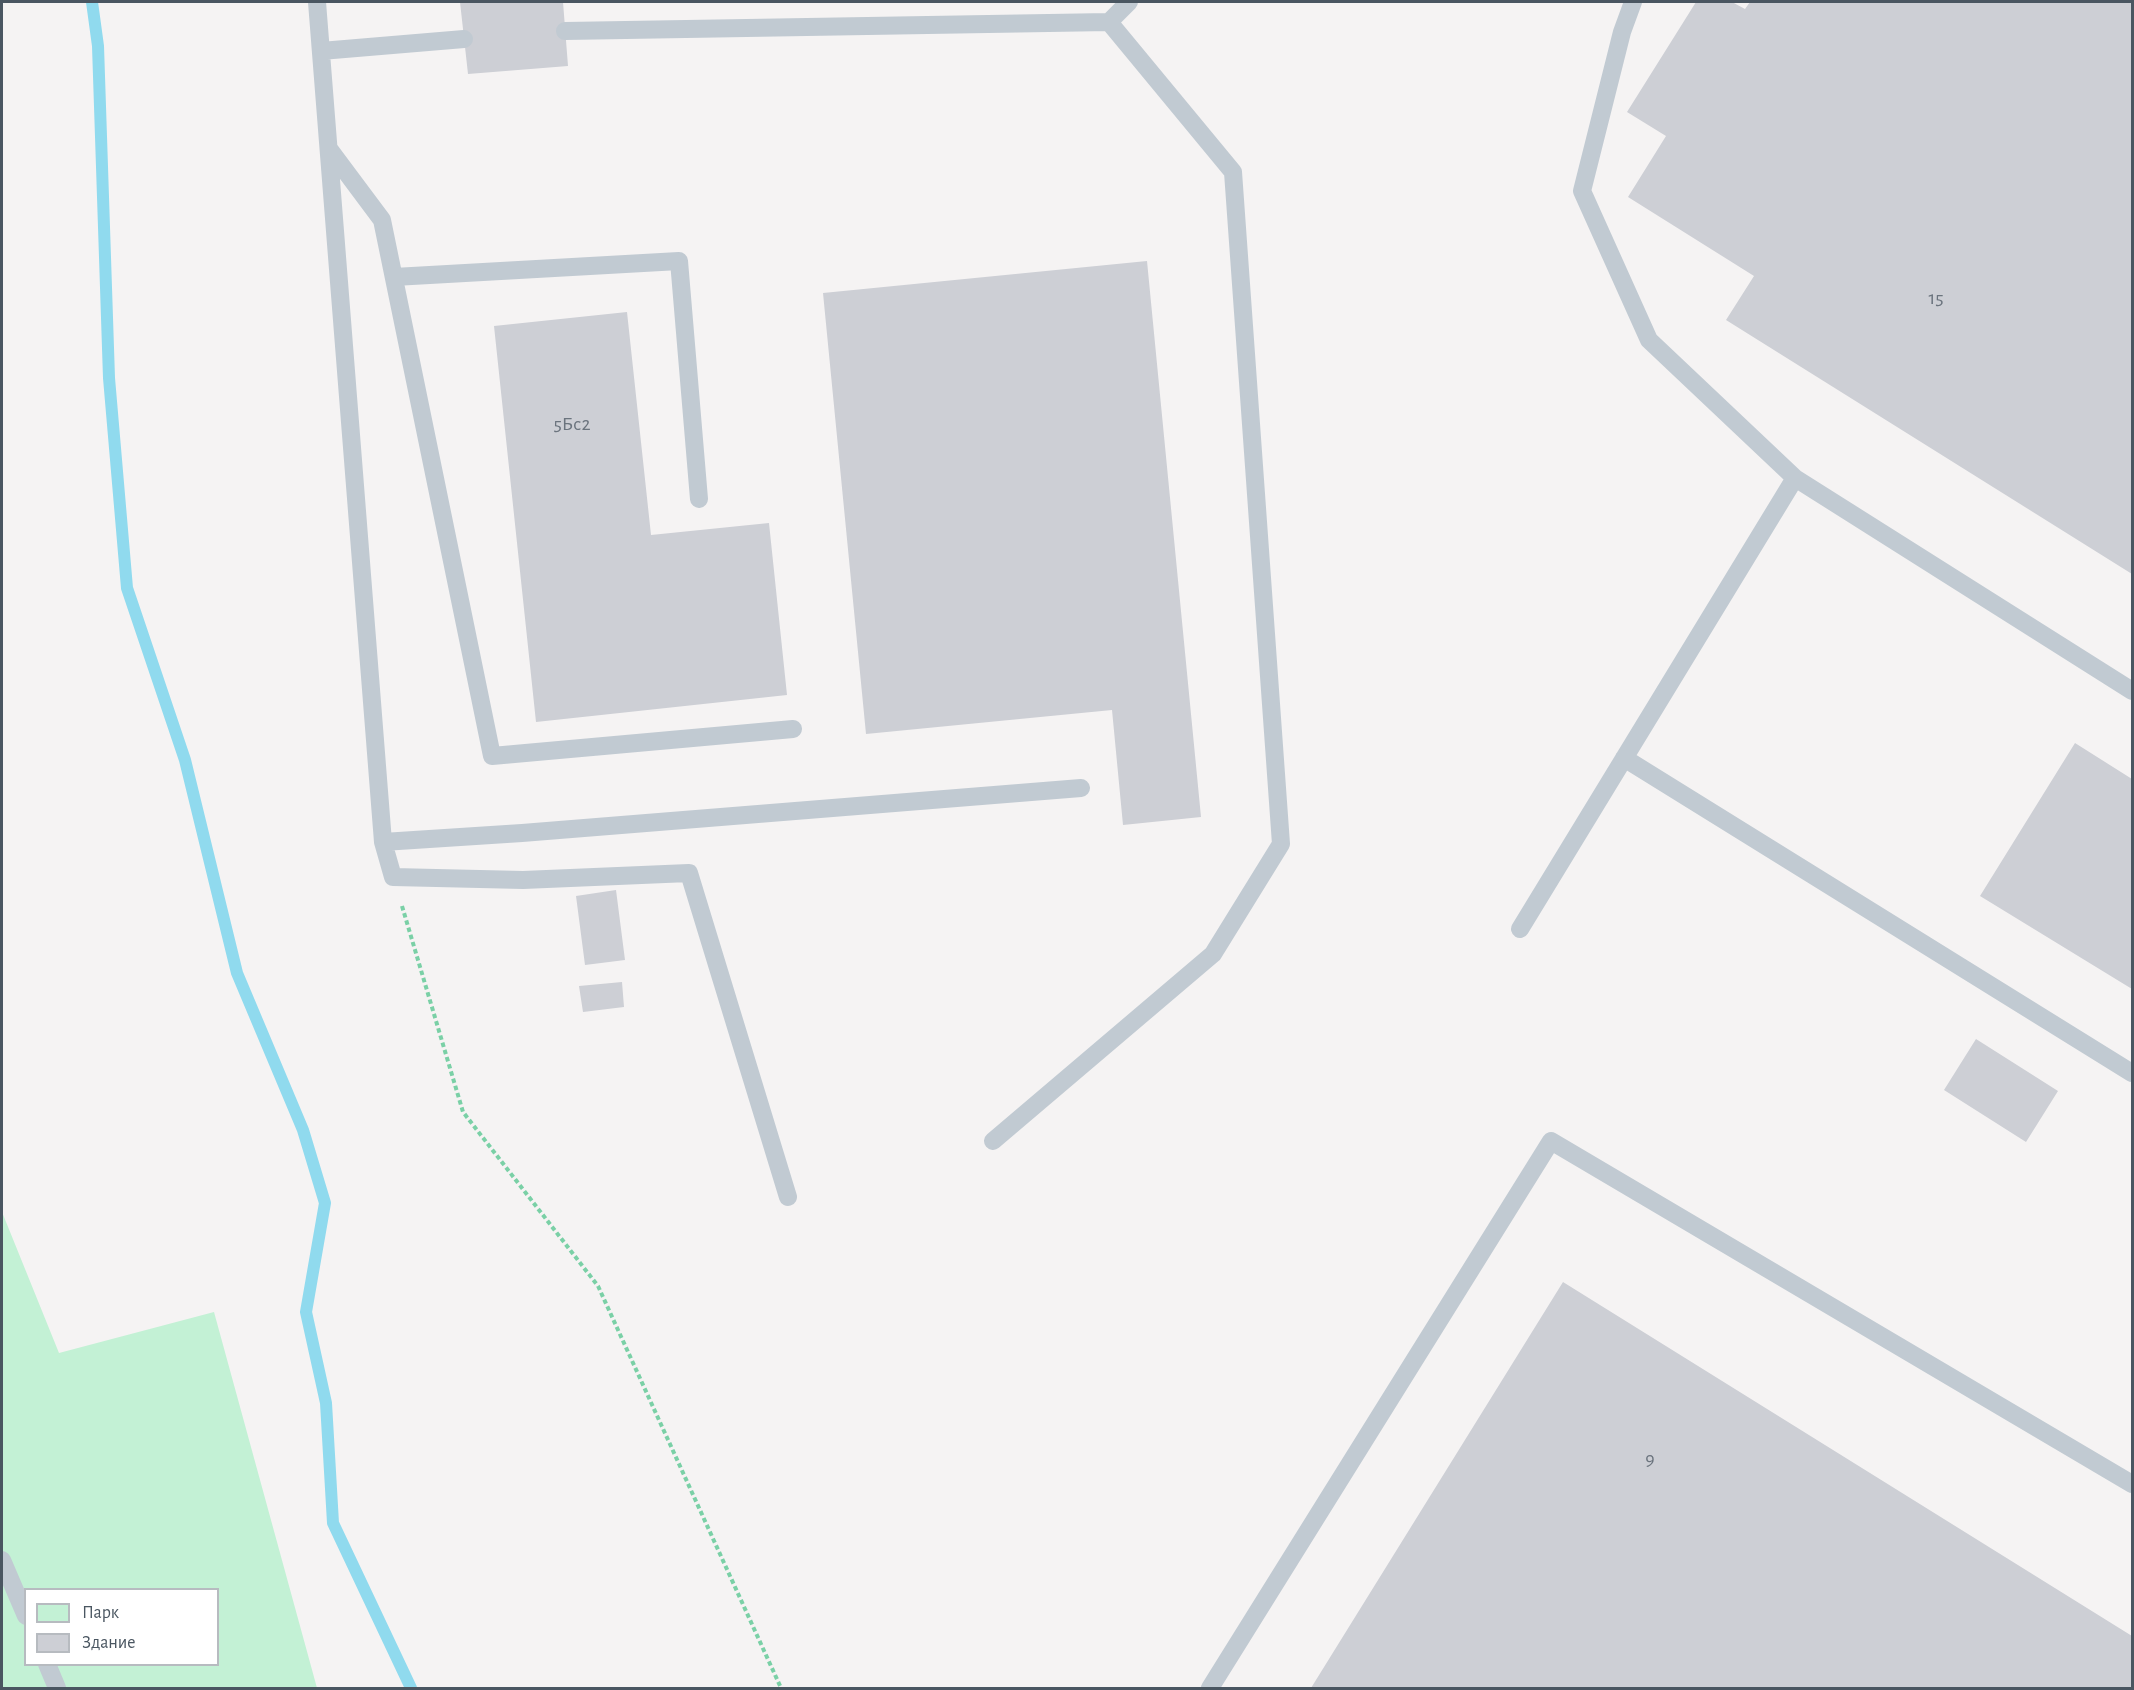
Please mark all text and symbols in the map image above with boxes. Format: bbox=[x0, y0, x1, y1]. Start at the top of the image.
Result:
house number: 15 bbox=[1928, 286, 1944, 310]
house number: 5Бс2 bbox=[554, 412, 590, 436]
house number: 9 bbox=[1645, 1447, 1655, 1471]
legend bbox=[24, 1588, 219, 1666]
text: Парк bbox=[82, 1604, 119, 1622]
text: Здание bbox=[82, 1634, 136, 1652]

